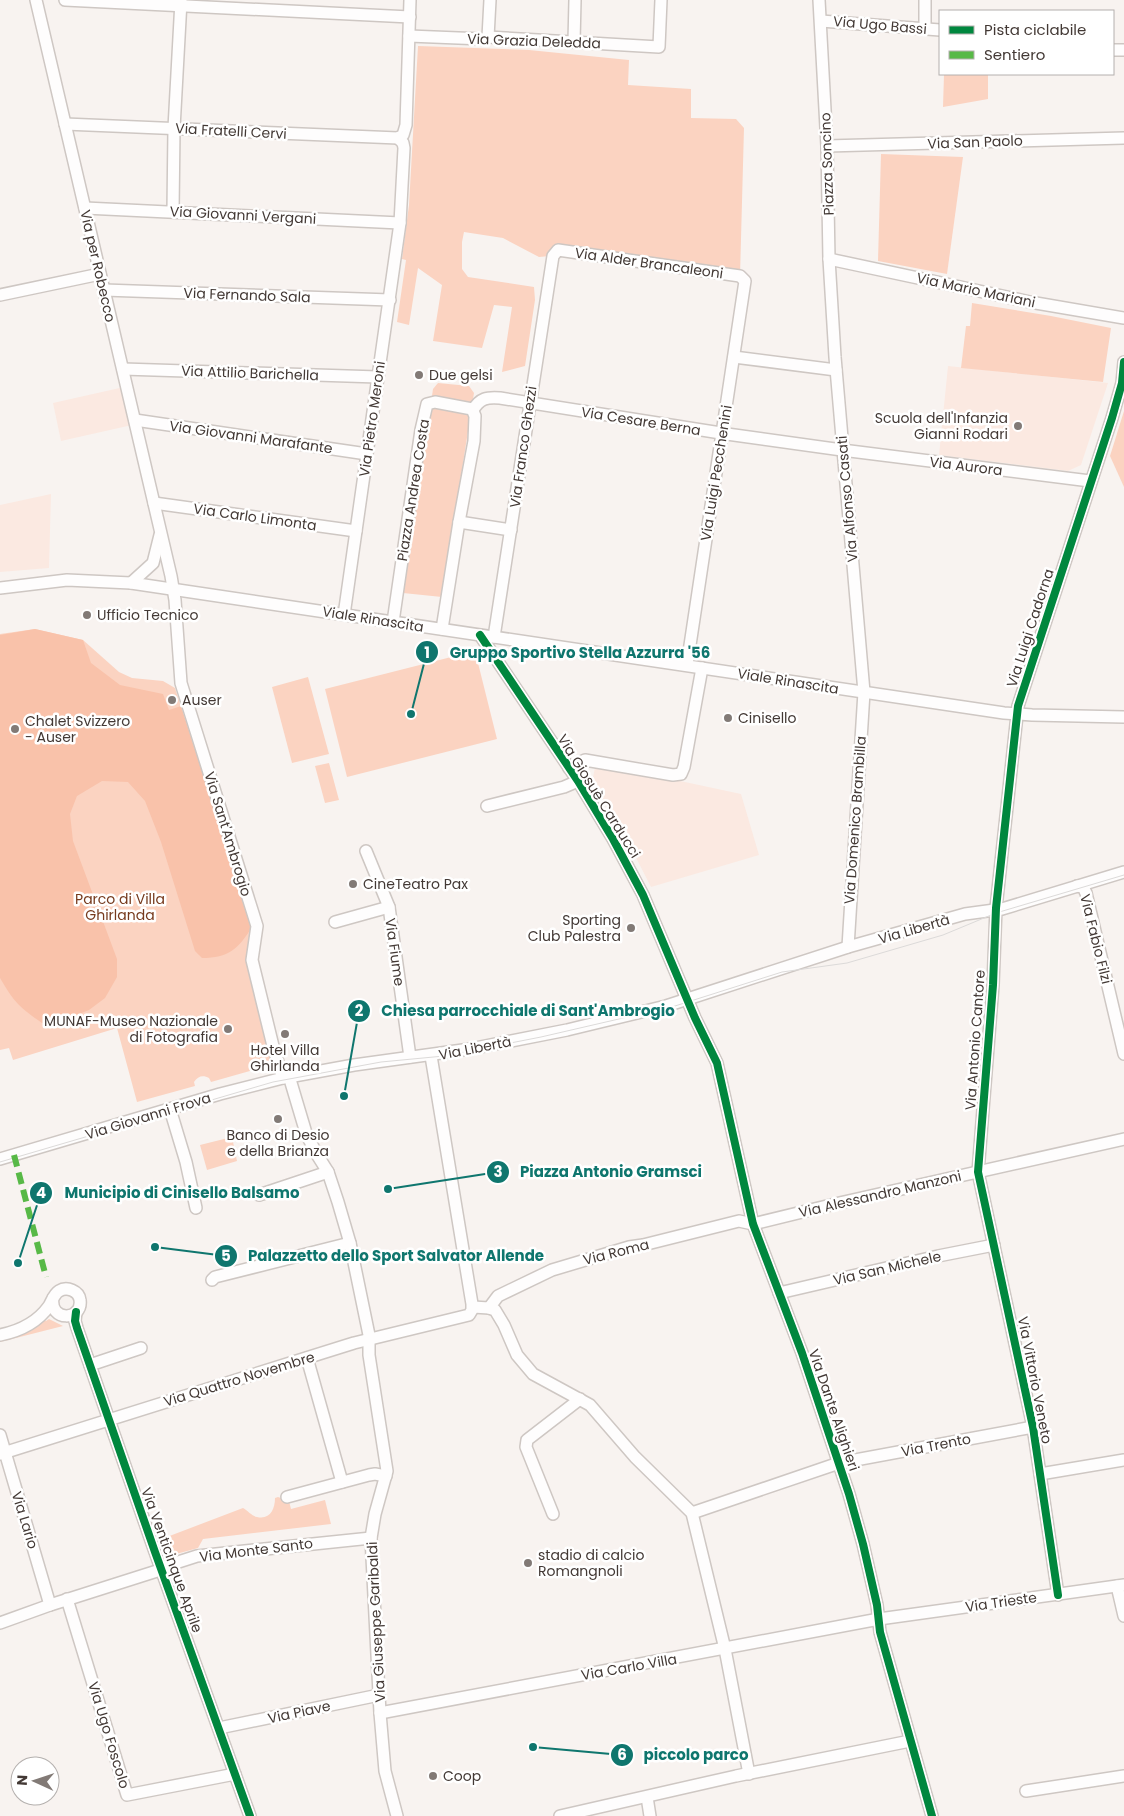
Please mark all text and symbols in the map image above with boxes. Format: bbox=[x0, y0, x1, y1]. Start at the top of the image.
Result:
legend bbox=[939, 10, 1114, 75]
street label: Via Ugo Bassi bbox=[832, 11, 928, 39]
text: Pista ciclabile bbox=[984, 19, 1086, 40]
street label: Via Grazia Deledda bbox=[467, 29, 601, 53]
text: Sentiero bbox=[984, 44, 1045, 65]
street label: Piazza Soncino bbox=[815, 112, 839, 216]
street label: Via Fratelli Cervi bbox=[175, 118, 287, 144]
street label: Via San Paolo bbox=[927, 130, 1023, 154]
street label: Via Giovanni Vergani bbox=[169, 201, 317, 229]
street label: Via per Robecco bbox=[75, 208, 121, 324]
street label: Via Alder Brancaleoni bbox=[573, 243, 725, 283]
street label: Via Mario Mariani bbox=[915, 268, 1037, 312]
street label: Via Fernando Sala bbox=[183, 283, 311, 307]
street label: Via Pietro Meroni bbox=[354, 360, 390, 478]
street label: Via Attilio Barichella bbox=[181, 361, 319, 385]
place label: Due gelsi bbox=[429, 365, 493, 385]
marker: Due gelsi bbox=[413, 369, 425, 381]
street label: Via Franco Ghezzi bbox=[505, 385, 541, 509]
street label: Via Cesare Berna bbox=[580, 402, 702, 440]
street label: Via Luigi Pecchenini bbox=[695, 404, 737, 542]
place label: Scuola dell'Infanzia Gianni Rodari bbox=[875, 408, 1008, 444]
street label: Via Giovanni Marafante bbox=[168, 416, 334, 458]
street label: Piazza Andrea Costa bbox=[392, 418, 434, 562]
marker: Scuola dell'Infanzia Gianni Rodari bbox=[1012, 420, 1024, 432]
street label: Via Alfonso Casati bbox=[831, 435, 863, 563]
street label: Via Aurora bbox=[928, 452, 1004, 480]
street label: Via Carlo Limonta bbox=[192, 498, 318, 536]
street label: Via Luigi Cadorna bbox=[1001, 566, 1059, 690]
street label: Viale Rinascita bbox=[321, 601, 425, 637]
place label: Ufficio Tecnico bbox=[97, 605, 198, 625]
marker: Ufficio Tecnico bbox=[81, 609, 93, 621]
callout: Gruppo Sportivo Stella Azzurra '56 bbox=[414, 637, 720, 667]
text: 1 bbox=[424, 642, 430, 663]
text: Gruppo Sportivo Stella Azzurra '56 bbox=[450, 642, 710, 663]
street label: Viale Rinascita bbox=[736, 663, 840, 699]
place label: Auser bbox=[182, 690, 222, 710]
marker: Auser bbox=[166, 694, 178, 706]
place label: Cinisello bbox=[738, 708, 797, 728]
place label: Chalet Svizzero - Auser bbox=[25, 711, 130, 747]
marker: Cinisello bbox=[722, 712, 734, 724]
marker: Chalet Svizzero - Auser bbox=[9, 723, 21, 735]
street label: Via Giosuè Carducci bbox=[553, 730, 645, 862]
street label: Via Domenico Brambilla bbox=[839, 735, 871, 905]
street label: Via Sant'Ambrogio bbox=[200, 769, 256, 899]
place label: CineTeatro Pax bbox=[363, 874, 468, 894]
marker: CineTeatro Pax bbox=[347, 878, 359, 890]
park label: Parco di Villa Ghirlanda bbox=[75, 889, 165, 925]
street label: Via Fabio Filzi bbox=[1075, 892, 1117, 986]
street label: Via Libertà bbox=[876, 909, 952, 949]
place label: Sporting Club Palestra bbox=[528, 910, 621, 946]
street label: Via Fiume bbox=[380, 917, 410, 988]
marker: Sporting Club Palestra bbox=[625, 922, 637, 934]
street label: Via Antonio Cantore bbox=[960, 969, 990, 1111]
callout: Chiesa parrocchiale di Sant'Ambrogio bbox=[346, 996, 684, 1026]
text: 2 bbox=[355, 1000, 364, 1021]
text: Chiesa parrocchiale di Sant'Ambrogio bbox=[381, 1000, 675, 1021]
place label: MUNAF-Museo Nazionale di Fotografia bbox=[44, 1011, 218, 1047]
marker: MUNAF-Museo Nazionale di Fotografia bbox=[222, 1023, 234, 1035]
marker: Hotel Villa Ghirlanda bbox=[279, 1028, 291, 1040]
street label: Via Libertà bbox=[437, 1031, 513, 1065]
place label: Hotel Villa Ghirlanda bbox=[250, 1040, 320, 1076]
street label: Via Giovanni Frova bbox=[83, 1087, 213, 1145]
marker: Banco di Desio e della Brianza bbox=[272, 1113, 284, 1125]
place label: Banco di Desio e della Brianza bbox=[226, 1125, 330, 1161]
callout: Piazza Antonio Gramsci bbox=[485, 1157, 712, 1187]
text: 3 bbox=[493, 1161, 503, 1182]
text: Piazza Antonio Gramsci bbox=[520, 1161, 702, 1182]
street label: Via Alessandro Manzoni bbox=[797, 1166, 963, 1222]
callout: Municipio di Cinisello Balsamo bbox=[29, 1178, 309, 1208]
text: 4 bbox=[36, 1182, 46, 1203]
text: Municipio di Cinisello Balsamo bbox=[64, 1182, 300, 1203]
street label: Via Roma bbox=[581, 1234, 651, 1270]
callout: Palazzetto dello Sport Salvator Allende bbox=[213, 1241, 554, 1271]
text: 5 bbox=[221, 1245, 231, 1266]
text: Palazzetto dello Sport Salvator Allende bbox=[248, 1245, 544, 1266]
street label: Via San Michele bbox=[831, 1246, 943, 1290]
street label: Via Vittorio Veneto bbox=[1013, 1315, 1057, 1445]
street label: Via Quattro Novembre bbox=[161, 1346, 317, 1411]
street label: Via Dante Alighieri bbox=[804, 1346, 864, 1474]
street label: Via Trento bbox=[899, 1428, 973, 1462]
street label: Via Venticinque Aprile bbox=[136, 1485, 208, 1636]
street label: Via Lario bbox=[7, 1489, 43, 1551]
street label: Via Monte Santo bbox=[198, 1533, 314, 1567]
street label: Via Giuseppe Garibaldi bbox=[362, 1541, 390, 1703]
place label: stadio di calcio Romangnoli bbox=[538, 1545, 644, 1581]
marker: stadio di calcio Romangnoli bbox=[522, 1557, 534, 1569]
street label: Via Trieste bbox=[964, 1587, 1038, 1617]
street label: Via Carlo Villa bbox=[579, 1649, 679, 1685]
street label: Via Ugo Foscolo bbox=[83, 1679, 135, 1791]
street label: Via Piave bbox=[266, 1696, 333, 1728]
callout: piccolo parco bbox=[609, 1740, 759, 1770]
text: 6 bbox=[617, 1744, 627, 1765]
text: piccolo parco bbox=[644, 1744, 749, 1765]
north arrow bbox=[10, 1756, 60, 1806]
place label: Coop bbox=[443, 1766, 481, 1786]
marker: Coop bbox=[427, 1770, 439, 1782]
text: N bbox=[12, 1775, 32, 1786]

